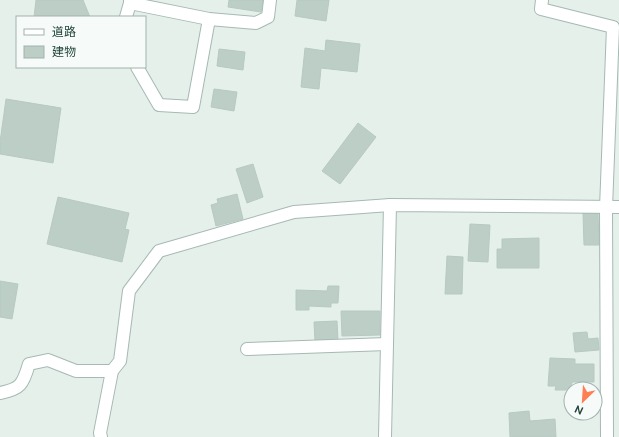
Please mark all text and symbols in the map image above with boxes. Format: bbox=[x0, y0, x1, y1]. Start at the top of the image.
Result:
legend bbox=[16, 16, 146, 68]
text: 道路 bbox=[52, 25, 76, 38]
text: 建物 bbox=[52, 45, 76, 58]
north arrow bbox=[563, 381, 603, 421]
text: N bbox=[573, 403, 585, 417]

